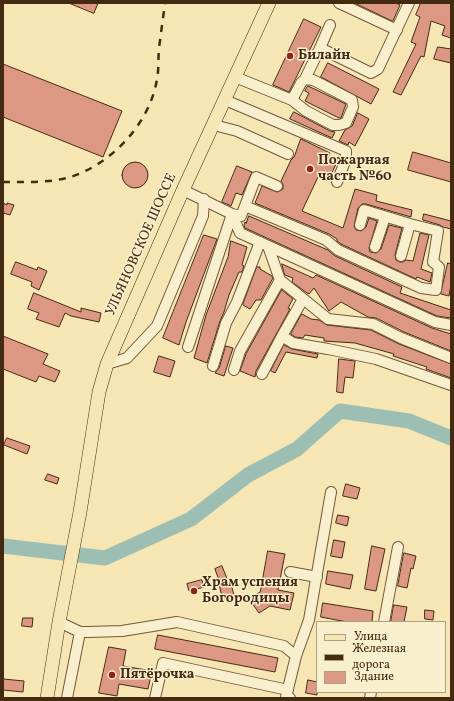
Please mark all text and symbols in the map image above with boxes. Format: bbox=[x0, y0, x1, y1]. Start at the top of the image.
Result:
place label: Билайн bbox=[298, 48, 350, 64]
marker: Билайн bbox=[285, 51, 295, 61]
place label: Пожарная часть №60 bbox=[318, 153, 392, 186]
marker: Пожарная часть №60 bbox=[305, 164, 315, 174]
street label: УЛЬЯНОВСКОЕ ШОССЕ bbox=[103, 171, 181, 319]
place label: Храм успения Богородицы bbox=[202, 575, 298, 608]
marker: Храм успения Богородицы bbox=[189, 586, 199, 596]
legend bbox=[316, 621, 446, 693]
text: Улица bbox=[354, 629, 387, 645]
text: Железная дорога bbox=[352, 641, 406, 673]
place label: Пятёрочка bbox=[120, 667, 195, 683]
text: Здание bbox=[354, 669, 394, 685]
marker: Пятёрочка bbox=[107, 670, 117, 680]

